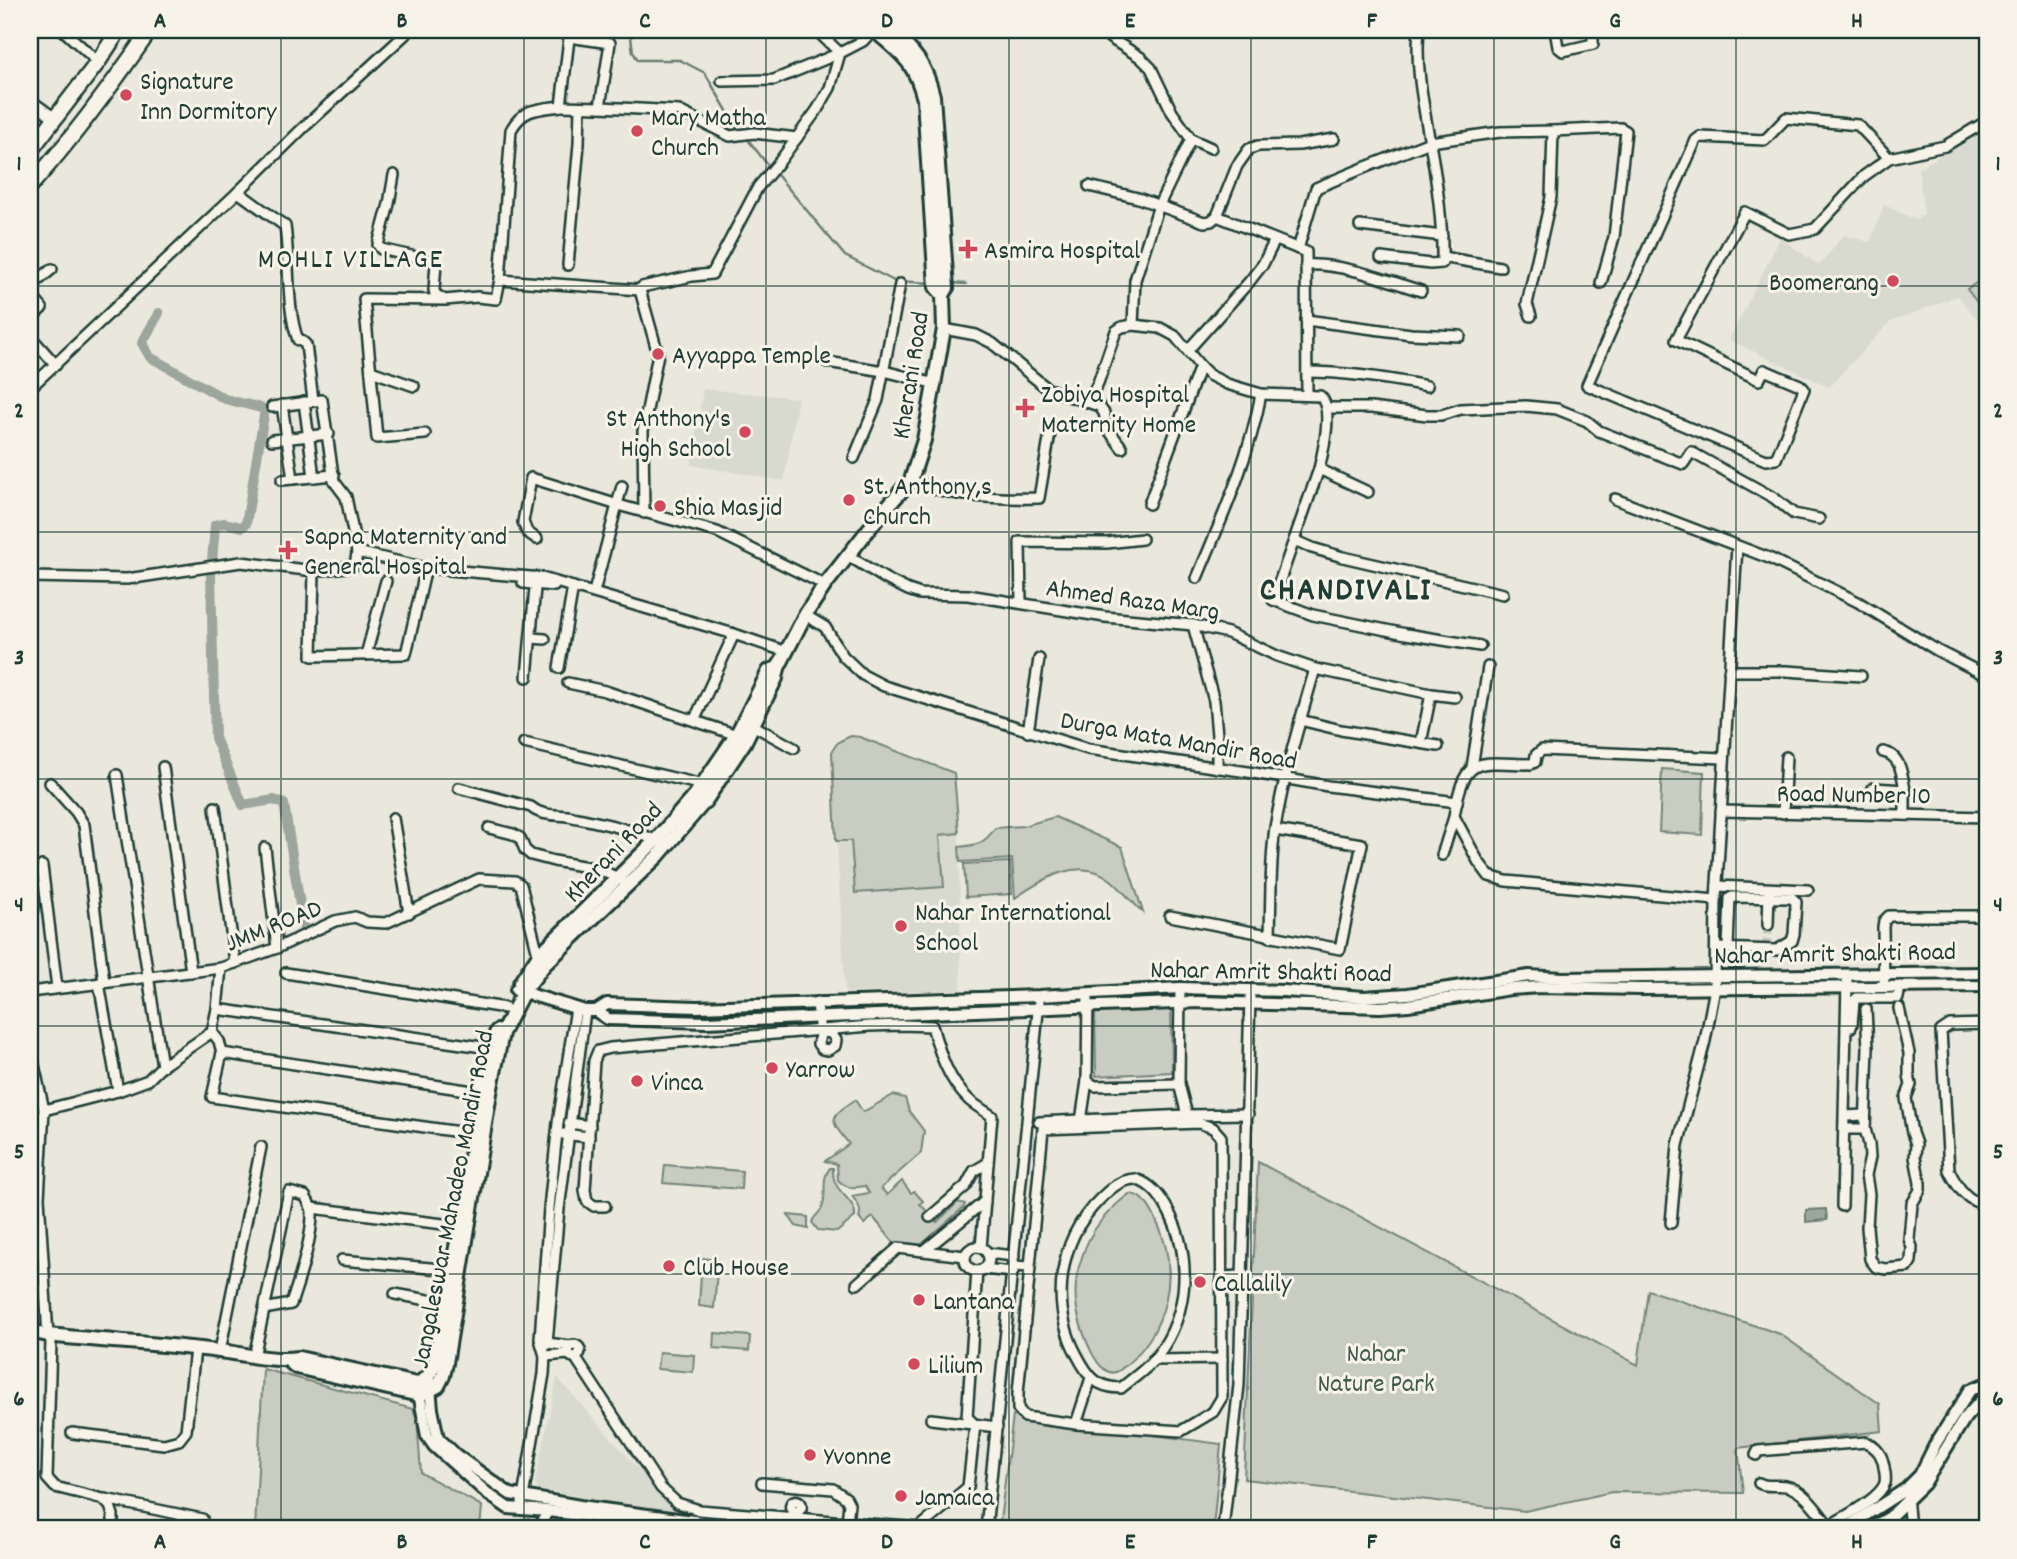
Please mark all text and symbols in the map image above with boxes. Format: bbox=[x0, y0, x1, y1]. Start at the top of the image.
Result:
text: A bbox=[154, 6, 166, 39]
text: B bbox=[397, 6, 408, 39]
text: C bbox=[639, 6, 651, 39]
text: D bbox=[881, 6, 893, 39]
text: E bbox=[1125, 6, 1136, 39]
text: F bbox=[1367, 6, 1378, 39]
text: G bbox=[1609, 6, 1621, 39]
text: H bbox=[1851, 6, 1863, 39]
place label: Signature Inn Dormitory bbox=[140, 65, 277, 132]
marker: Signature Inn Dormitory bbox=[118, 87, 134, 103]
place label: Mary Matha Church bbox=[651, 101, 766, 168]
marker: Mary Matha Church bbox=[629, 123, 645, 139]
text: 1 bbox=[16, 149, 22, 182]
text: 1 bbox=[1995, 149, 2001, 182]
place label: Asmira Hospital bbox=[984, 234, 1140, 271]
marker: Asmira Hospital bbox=[958, 239, 978, 259]
district label: MOHLI VILLAGE bbox=[258, 242, 444, 282]
place label: Boomerang bbox=[1769, 266, 1879, 303]
marker: Boomerang bbox=[1885, 273, 1901, 289]
street label: Kherani Road bbox=[884, 309, 941, 442]
place label: Ayyappa Temple bbox=[672, 339, 831, 376]
marker: Ayyappa Temple bbox=[650, 346, 666, 362]
place label: Zobiya Hospital Maternity Home bbox=[1041, 378, 1196, 445]
text: 2 bbox=[14, 396, 24, 429]
text: 2 bbox=[1993, 396, 2003, 429]
marker: Zobiya Hospital Maternity Home bbox=[1015, 398, 1035, 418]
place label: St Anthony's High School bbox=[606, 402, 731, 469]
marker: St Anthony's High School bbox=[737, 424, 753, 440]
place label: St. Anthony,s Church bbox=[863, 470, 992, 537]
place label: Shia Masjid bbox=[674, 491, 782, 528]
marker: St. Anthony,s Church bbox=[841, 492, 857, 508]
marker: Shia Masjid bbox=[652, 498, 668, 514]
place label: Sapna Maternity and General Hospital bbox=[304, 520, 507, 587]
marker: Sapna Maternity and General Hospital bbox=[278, 540, 298, 560]
district label: CHANDIVALI bbox=[1260, 569, 1432, 616]
street label: Ahmed Raza Marg bbox=[1043, 571, 1222, 632]
text: 3 bbox=[14, 643, 24, 676]
text: 3 bbox=[1993, 643, 2003, 676]
street label: Durga Mata Mandir Road bbox=[1057, 703, 1300, 781]
street label: Road Number 10 bbox=[1776, 777, 1932, 816]
street label: Kherani Road bbox=[557, 794, 672, 913]
text: 4 bbox=[14, 890, 24, 923]
text: 4 bbox=[1993, 890, 2003, 923]
street label: JMM ROAD bbox=[221, 891, 328, 963]
place label: Nahar International School bbox=[915, 896, 1111, 963]
marker: Nahar International School bbox=[893, 918, 909, 934]
street label: Nahar Amrit Shakti Road bbox=[1714, 935, 1956, 976]
street label: Nahar Amrit Shakti Road bbox=[1150, 953, 1392, 994]
street label: Jangaleswar Mahadeo Mandir Road bbox=[403, 1027, 505, 1372]
place label: Yarrow bbox=[786, 1053, 855, 1090]
marker: Yarrow bbox=[764, 1060, 780, 1076]
place label: Vinca bbox=[651, 1066, 704, 1103]
marker: Vinca bbox=[629, 1073, 645, 1089]
text: 5 bbox=[14, 1137, 24, 1170]
text: 5 bbox=[1993, 1137, 2003, 1170]
place label: Club House bbox=[683, 1251, 789, 1288]
marker: Club House bbox=[661, 1258, 677, 1274]
place label: Callalily bbox=[1214, 1267, 1292, 1304]
marker: Callalily bbox=[1192, 1274, 1208, 1290]
place label: Lantana bbox=[933, 1285, 1015, 1322]
marker: Lantana bbox=[911, 1292, 927, 1308]
park label: Nahar Nature Park bbox=[1317, 1337, 1435, 1404]
place label: Lilium bbox=[928, 1349, 983, 1386]
marker: Lilium bbox=[906, 1356, 922, 1372]
text: 6 bbox=[13, 1384, 25, 1417]
text: 6 bbox=[1992, 1384, 2004, 1417]
place label: Yvonne bbox=[824, 1440, 891, 1477]
marker: Yvonne bbox=[802, 1447, 818, 1463]
place label: Jamaica bbox=[915, 1481, 995, 1518]
marker: Jamaica bbox=[893, 1488, 909, 1504]
text: A bbox=[154, 1527, 166, 1559]
text: B bbox=[397, 1527, 408, 1559]
text: C bbox=[639, 1527, 651, 1559]
text: D bbox=[881, 1527, 893, 1559]
text: E bbox=[1125, 1527, 1136, 1559]
text: F bbox=[1367, 1527, 1378, 1559]
text: G bbox=[1609, 1527, 1621, 1559]
text: H bbox=[1851, 1527, 1863, 1559]

